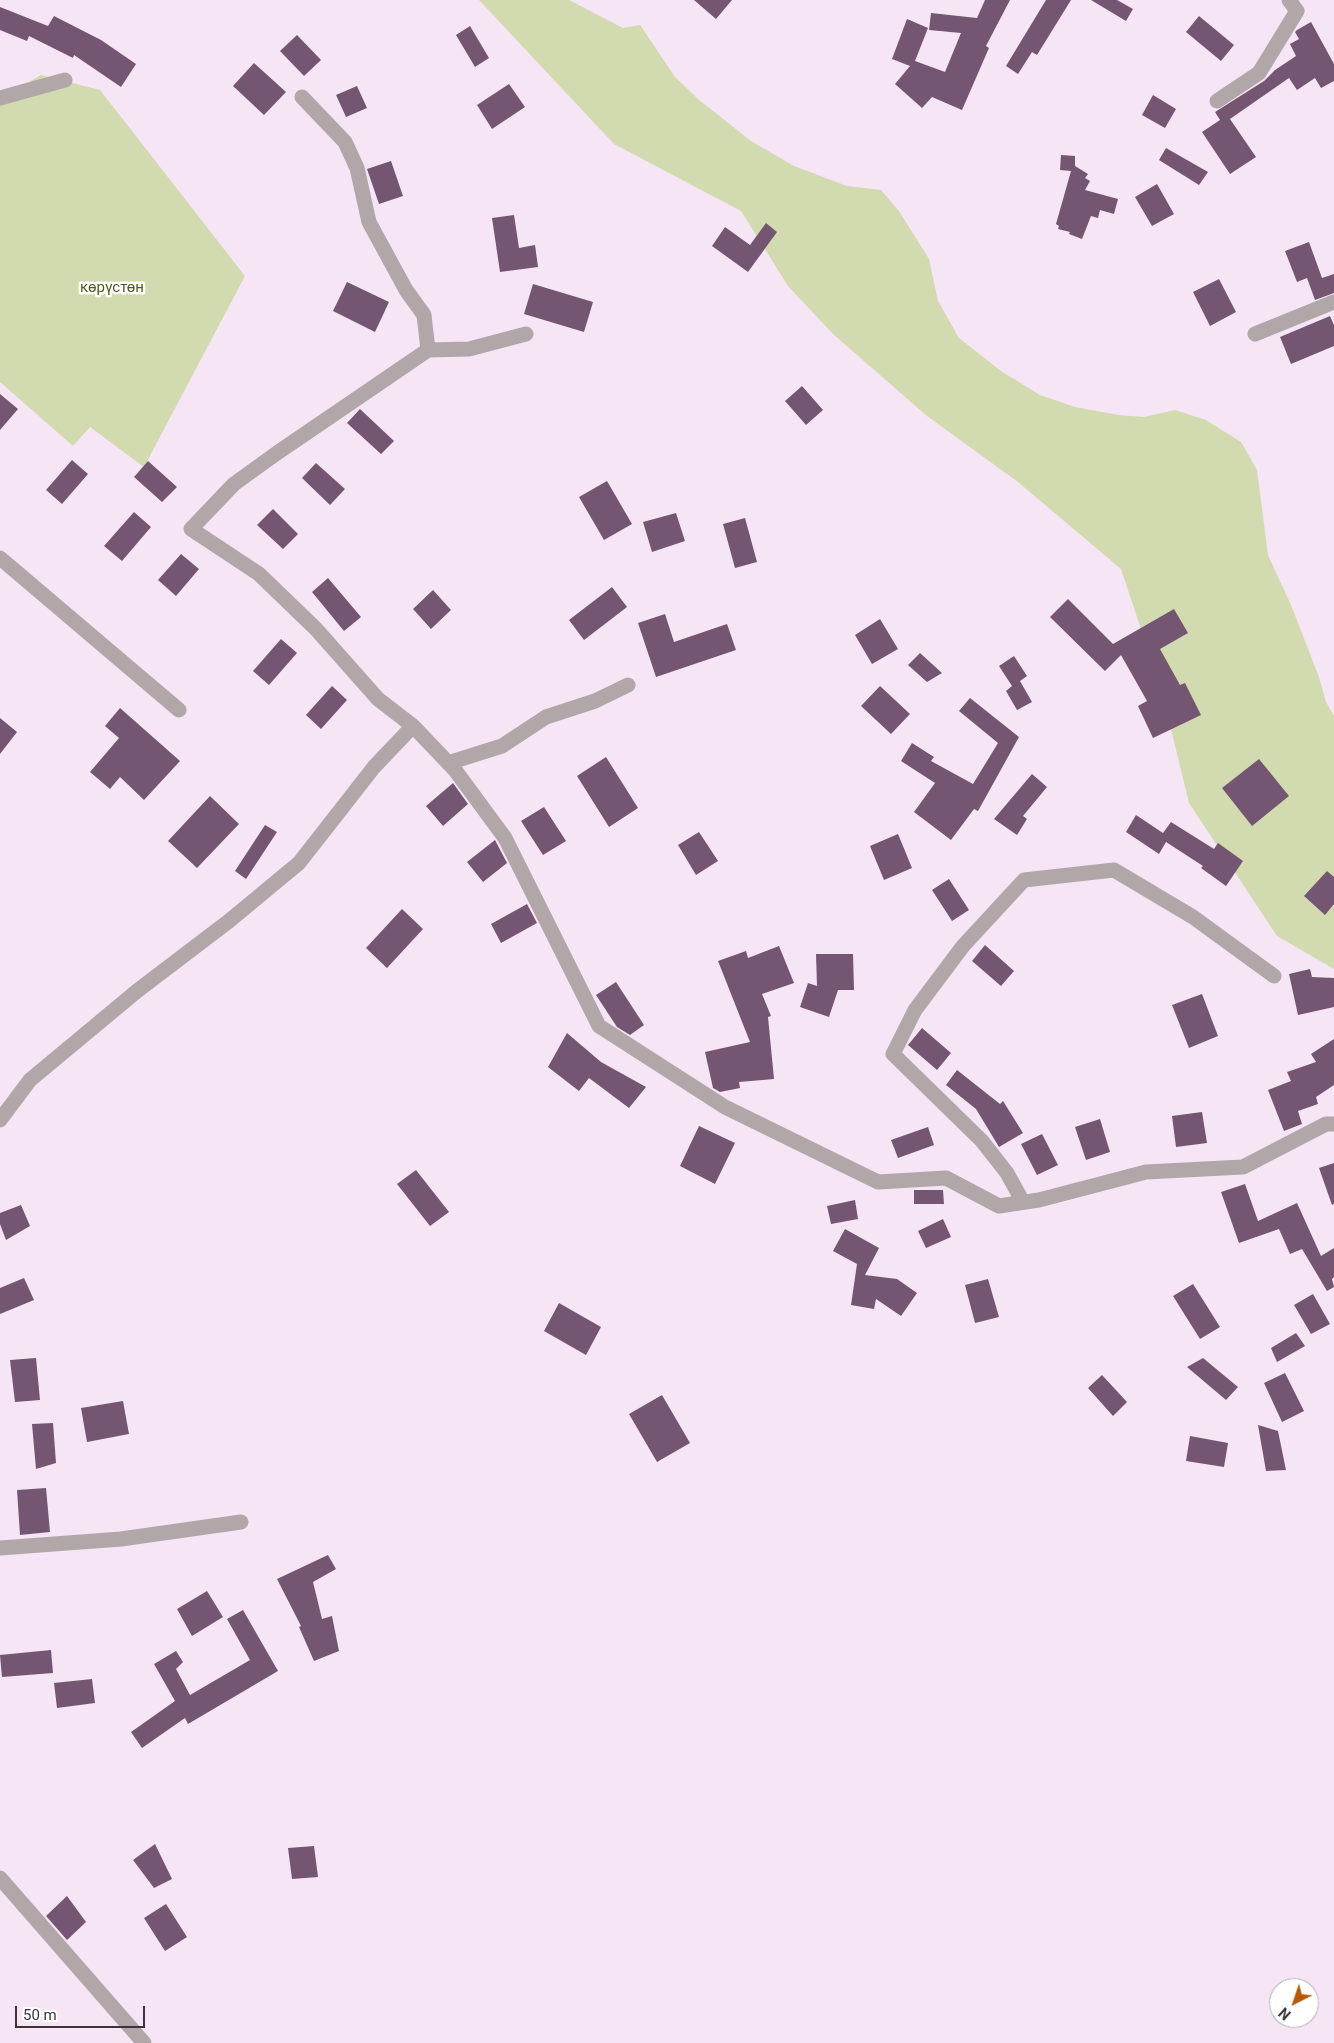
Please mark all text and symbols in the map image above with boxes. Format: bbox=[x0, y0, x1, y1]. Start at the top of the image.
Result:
park label: көрүстөн bbox=[80, 279, 144, 297]
north arrow bbox=[1269, 1978, 1319, 2028]
scale bar bbox=[18, 1996, 148, 2028]
text: N bbox=[1276, 2004, 1294, 2023]
text: 50 m bbox=[23, 2006, 57, 2024]

